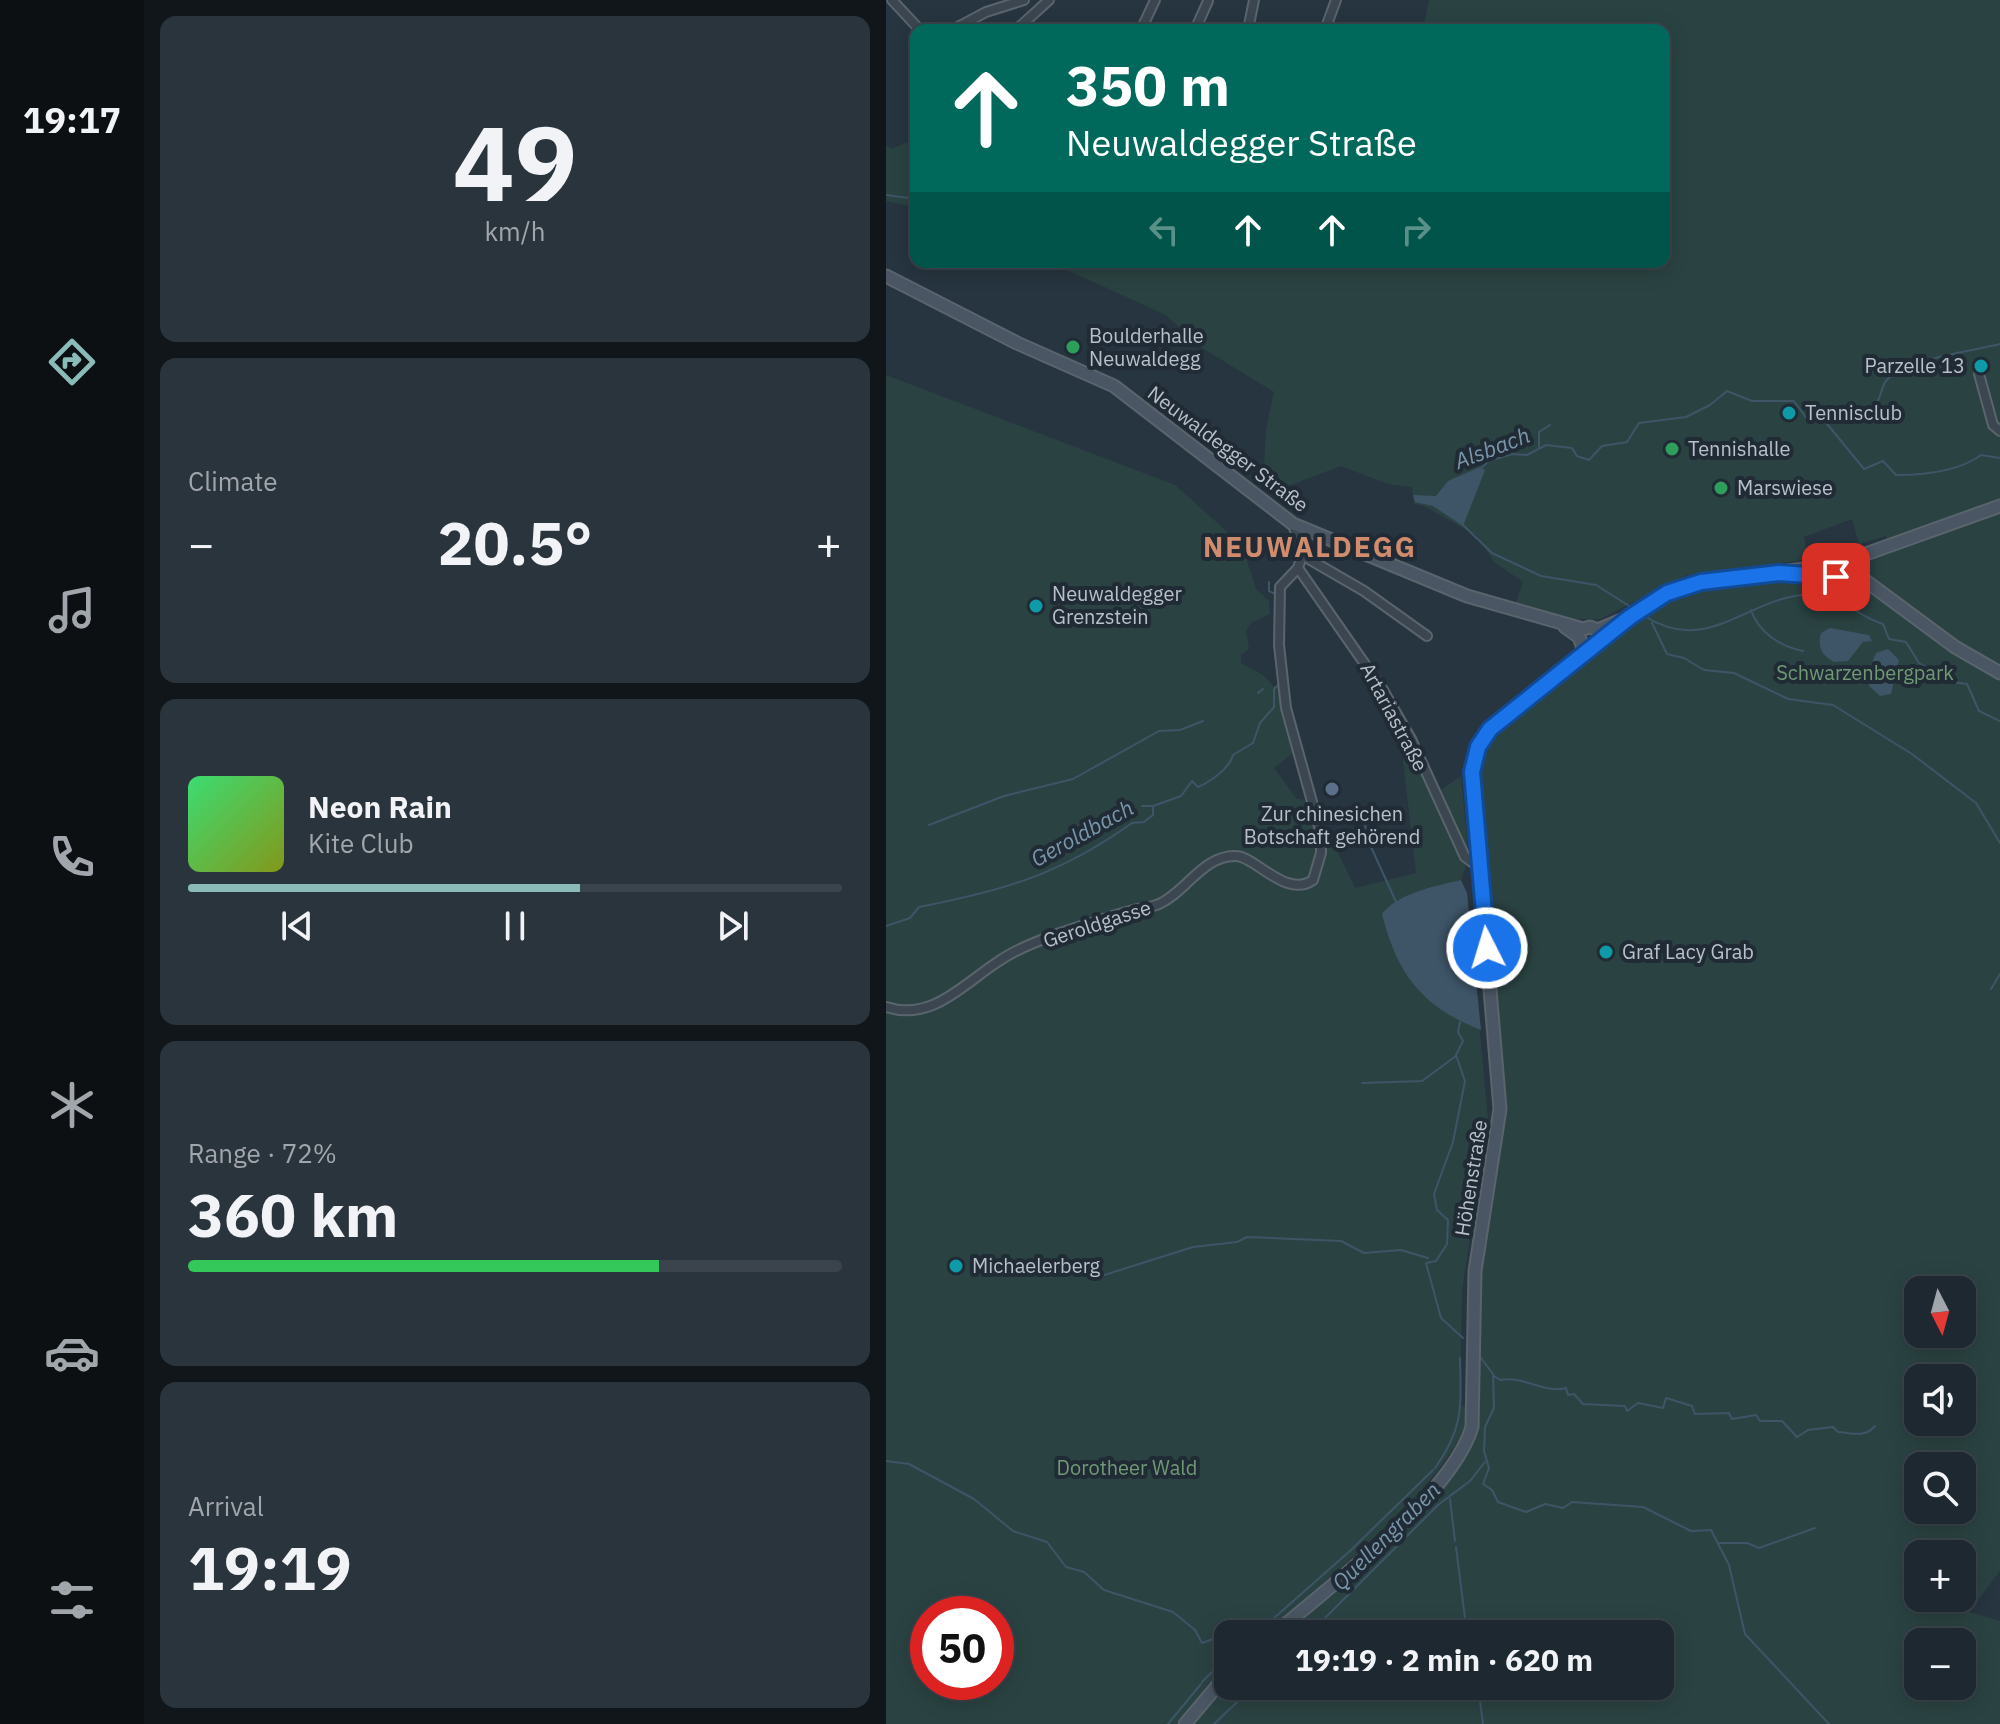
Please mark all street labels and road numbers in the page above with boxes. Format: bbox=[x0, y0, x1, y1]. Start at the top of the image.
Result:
street label: Neuwaldegger Straße bbox=[1142, 379, 1314, 518]
street label: Artariastraße bbox=[1355, 658, 1434, 776]
street label: Geroldgasse bbox=[1039, 893, 1154, 954]
street label: Höhenstraße bbox=[1448, 1118, 1493, 1238]

